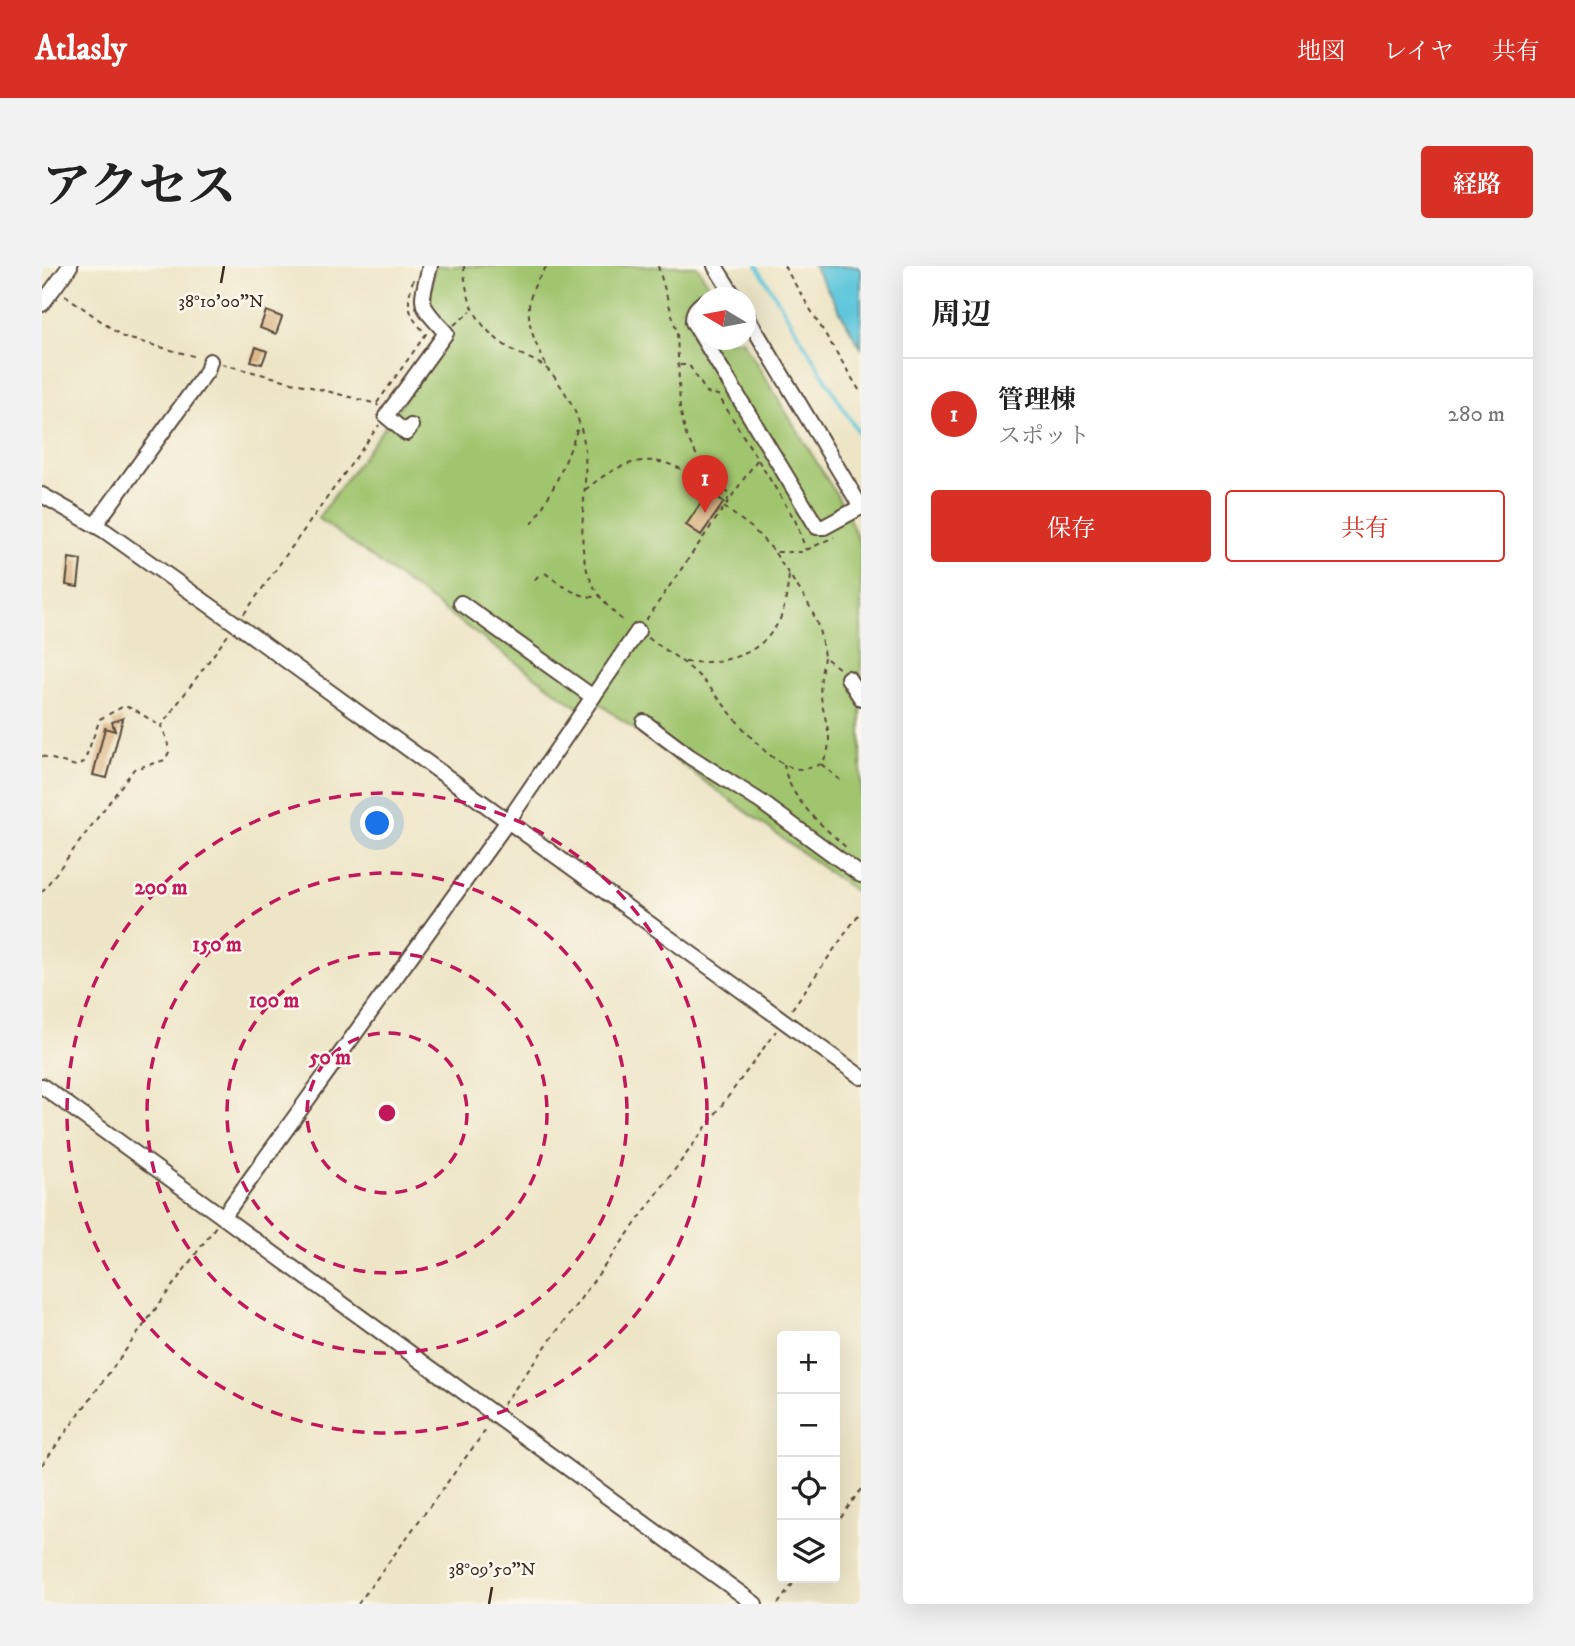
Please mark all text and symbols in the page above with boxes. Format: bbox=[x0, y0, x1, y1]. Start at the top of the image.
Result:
text: Atlasly bbox=[35, 29, 127, 70]
text: 地図 bbox=[1297, 37, 1345, 67]
text: レイヤ bbox=[1383, 37, 1454, 67]
text: 共有 bbox=[1492, 37, 1540, 67]
button: 経路 bbox=[1421, 146, 1533, 218]
text: アクセス bbox=[42, 157, 237, 219]
north arrow bbox=[693, 287, 756, 350]
text: 38°10'00"N bbox=[178, 291, 264, 313]
text: 周辺 bbox=[931, 297, 991, 334]
text: 管理棟 bbox=[998, 384, 1076, 417]
text: 1 bbox=[950, 400, 958, 429]
text: 280 m bbox=[1448, 400, 1505, 429]
text: スポット bbox=[998, 422, 1090, 451]
pin: 1 bbox=[682, 455, 728, 513]
button: 保存 bbox=[931, 490, 1211, 562]
button: 共有 bbox=[1225, 490, 1505, 562]
your location bbox=[360, 806, 394, 840]
text: 200 m bbox=[134, 875, 188, 901]
text: 150 m bbox=[192, 932, 242, 958]
text: 100 m bbox=[249, 988, 299, 1014]
text: 50 m bbox=[308, 1045, 351, 1071]
centre of rings bbox=[375, 1101, 399, 1125]
map controls bbox=[777, 1331, 840, 1583]
button: + bbox=[777, 1331, 840, 1394]
button: − bbox=[777, 1394, 840, 1457]
button: locate bbox=[777, 1457, 840, 1520]
button: layers bbox=[777, 1520, 840, 1583]
text: 38°09'50"N bbox=[448, 1559, 536, 1581]

